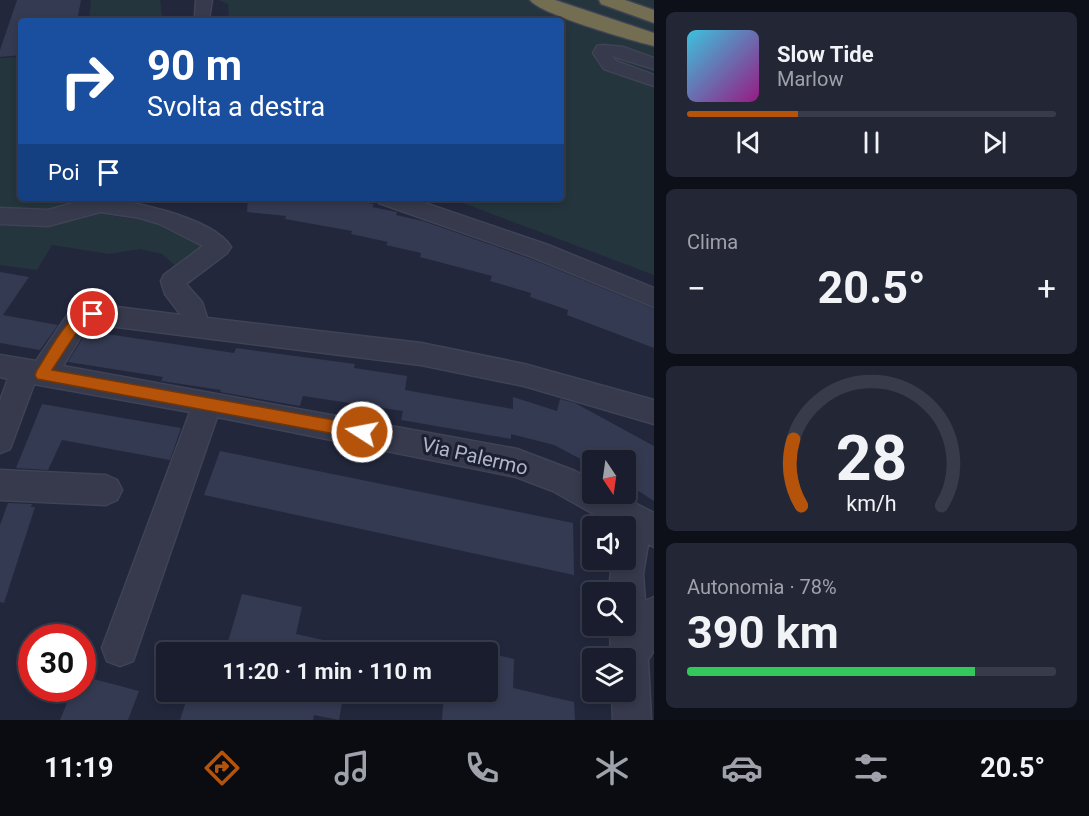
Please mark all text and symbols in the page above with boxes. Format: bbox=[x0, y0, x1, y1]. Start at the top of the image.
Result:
text: 90 m bbox=[147, 41, 242, 90]
icon: right bbox=[48, 42, 126, 120]
text: Slow Tide bbox=[777, 42, 874, 67]
text: Marlow bbox=[777, 67, 843, 91]
text: Svolta a destra bbox=[147, 91, 325, 123]
icon: previous bbox=[732, 126, 765, 159]
icon: pause bbox=[855, 126, 888, 159]
icon: next bbox=[978, 126, 1011, 159]
icon: arrive bbox=[92, 156, 125, 189]
text: Poi bbox=[48, 160, 80, 185]
text: Clima bbox=[687, 230, 738, 254]
text: 20.5° bbox=[818, 261, 926, 314]
text: − bbox=[687, 269, 706, 308]
text: + bbox=[1037, 269, 1056, 308]
pin bbox=[67, 288, 118, 339]
icon: arrive bbox=[76, 297, 109, 330]
position arrow bbox=[330, 400, 394, 464]
text: 28 bbox=[836, 422, 907, 495]
street label: Via Palermo bbox=[420, 432, 530, 480]
north arrow bbox=[582, 450, 636, 504]
map controls bbox=[582, 450, 636, 702]
text: km/h bbox=[846, 491, 897, 516]
button: sound bbox=[582, 516, 636, 570]
text: Autonomia · 78% bbox=[687, 575, 837, 599]
button: search bbox=[582, 582, 636, 636]
text: 390 km bbox=[687, 606, 839, 659]
speed limit sign: 30 bbox=[18, 624, 96, 702]
button: layers bbox=[582, 648, 636, 702]
text: 11:20 · 1 min · 110 m bbox=[222, 659, 432, 684]
icon: directions bbox=[201, 747, 243, 789]
icon: music bbox=[331, 747, 373, 789]
icon: phone bbox=[461, 747, 503, 789]
icon: climate bbox=[591, 747, 633, 789]
icon: car bbox=[721, 747, 763, 789]
icon: filters bbox=[850, 747, 892, 789]
text: 11:19 bbox=[44, 752, 113, 784]
text: 20.5° bbox=[980, 752, 1045, 784]

